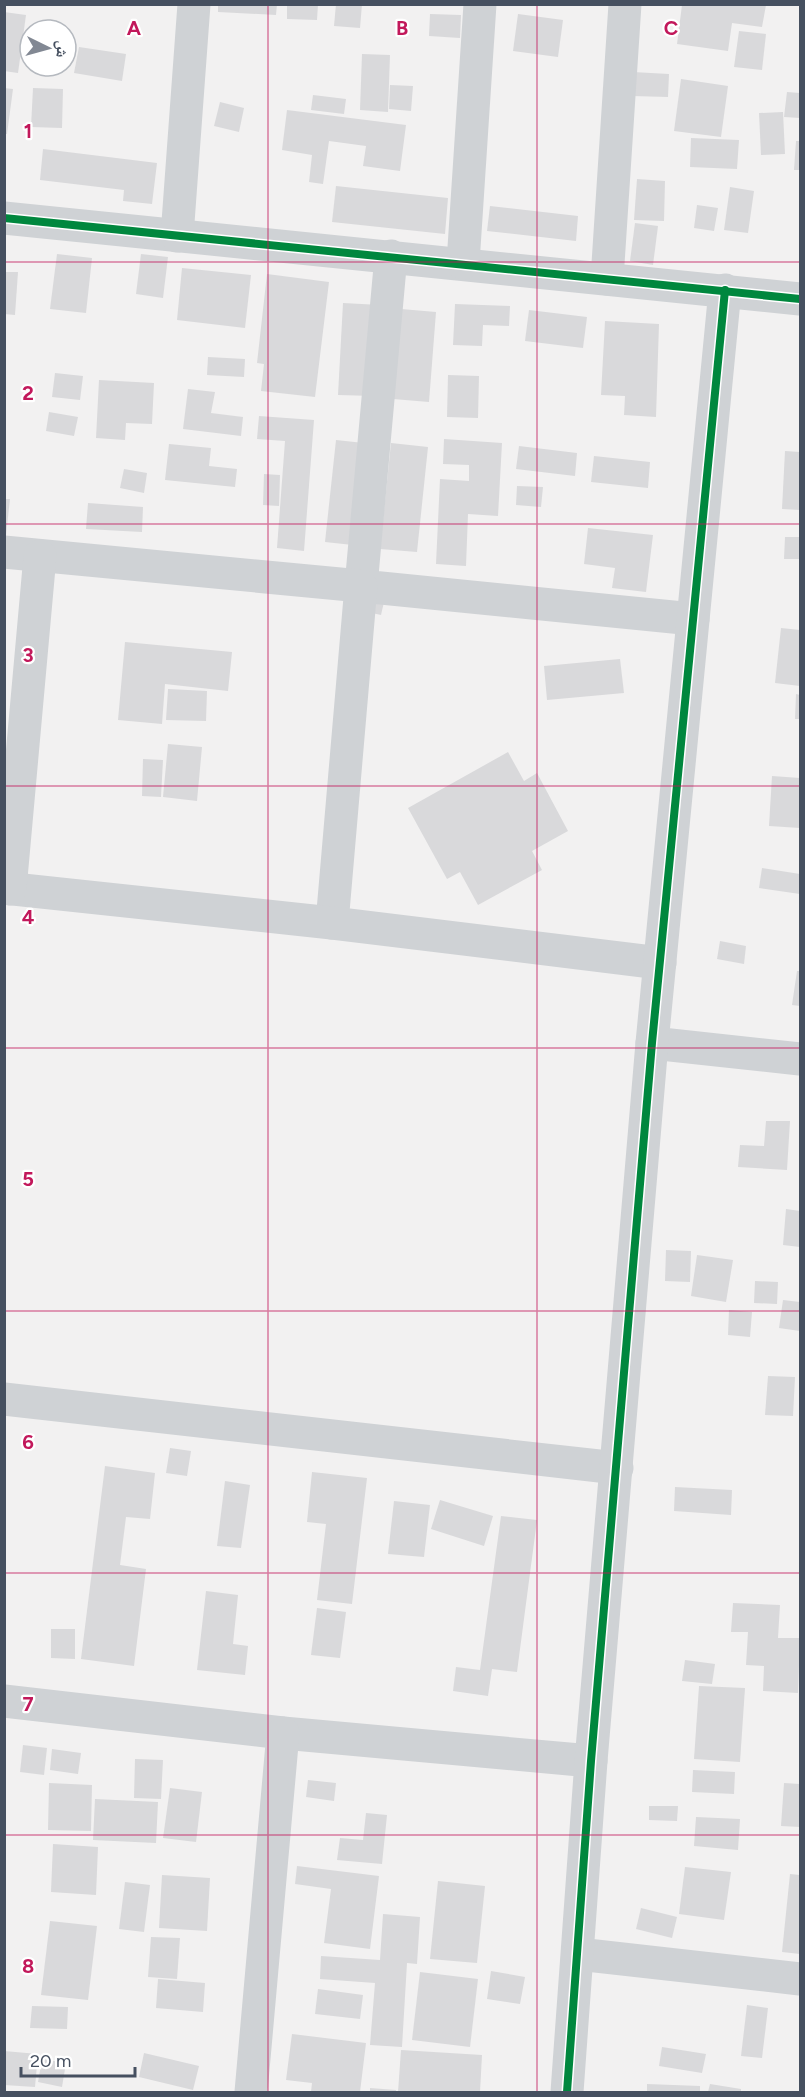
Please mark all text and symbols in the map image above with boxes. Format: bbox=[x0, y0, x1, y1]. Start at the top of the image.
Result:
text: A bbox=[127, 16, 142, 40]
text: B bbox=[396, 16, 408, 40]
text: C bbox=[664, 16, 678, 40]
north arrow bbox=[18, 18, 78, 78]
text: ش bbox=[52, 40, 73, 59]
text: 1 bbox=[24, 119, 32, 143]
text: 2 bbox=[22, 381, 34, 405]
text: 3 bbox=[22, 643, 34, 667]
text: 4 bbox=[22, 905, 35, 929]
text: 5 bbox=[22, 1167, 34, 1191]
text: 6 bbox=[22, 1430, 34, 1454]
text: 7 bbox=[22, 1692, 34, 1716]
text: 8 bbox=[22, 1954, 34, 1978]
scale bar bbox=[21, 2040, 135, 2078]
text: 20 m bbox=[30, 2050, 71, 2072]

